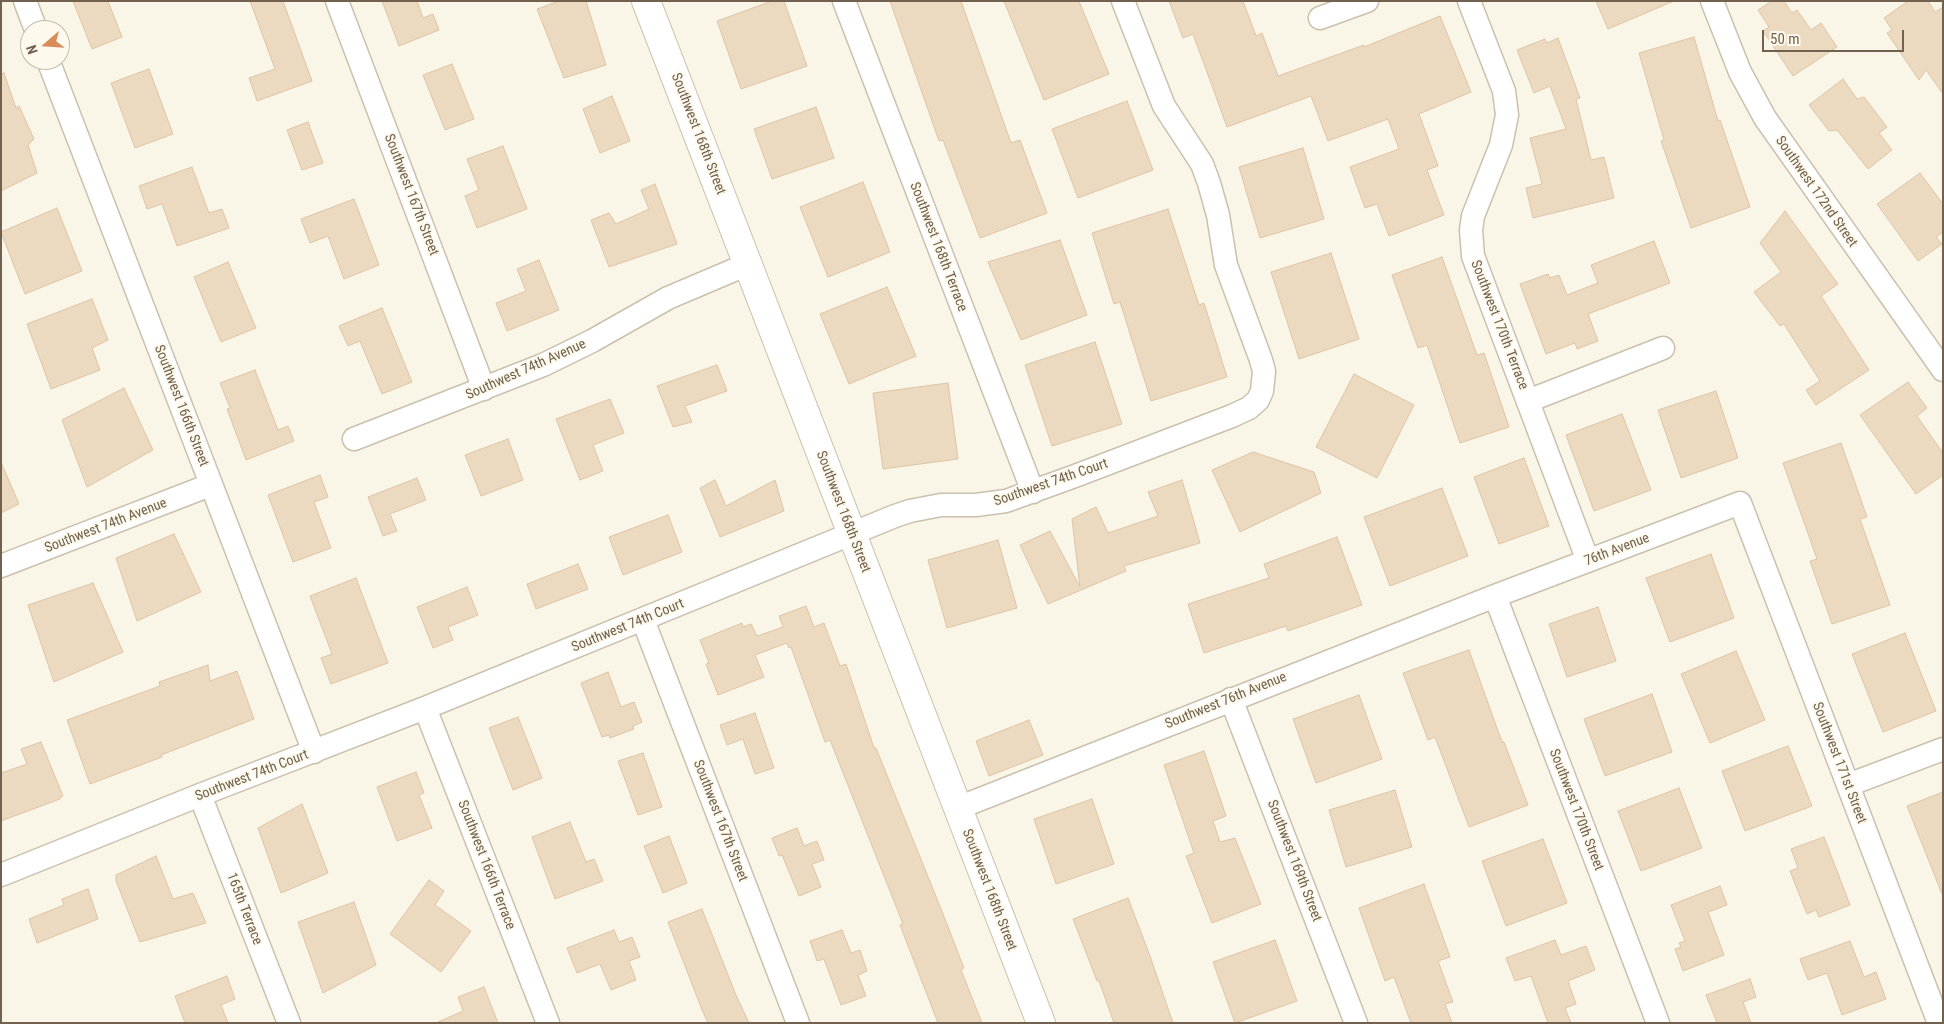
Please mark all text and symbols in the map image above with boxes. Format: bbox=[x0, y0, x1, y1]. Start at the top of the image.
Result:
north arrow bbox=[20, 20, 70, 70]
scale bar bbox=[1764, 20, 1906, 52]
text: 50 m bbox=[1770, 30, 1800, 48]
text: N bbox=[23, 43, 41, 56]
street label: Southwest 168th Street bbox=[667, 71, 729, 197]
street label: Southwest 167th Street bbox=[380, 132, 442, 258]
street label: Southwest 172nd Street bbox=[1771, 133, 1861, 251]
street label: Southwest 168th Terrace bbox=[906, 180, 970, 314]
street label: Southwest 170th Terrace bbox=[1467, 258, 1531, 392]
street label: Southwest 74th Avenue bbox=[463, 336, 589, 404]
street label: Southwest 166th Street bbox=[150, 343, 212, 469]
street label: Southwest 168th Street bbox=[812, 449, 874, 575]
street label: Southwest 74th Court bbox=[992, 456, 1110, 510]
street label: Southwest 74th Avenue bbox=[42, 495, 170, 557]
street label: 76th Avenue bbox=[1582, 530, 1652, 570]
street label: Southwest 74th Court bbox=[569, 596, 687, 656]
street label: Southwest 76th Avenue bbox=[1163, 669, 1289, 733]
street label: Southwest 171st Street bbox=[1808, 700, 1870, 826]
street label: Southwest 74th Court bbox=[193, 747, 311, 805]
street label: Southwest 170th Street bbox=[1545, 747, 1607, 873]
street label: Southwest 167th Street bbox=[689, 758, 751, 884]
street label: Southwest 166th Terrace bbox=[454, 798, 518, 932]
street label: Southwest 169th Street bbox=[1263, 798, 1325, 924]
street label: Southwest 168th Street bbox=[958, 827, 1020, 953]
street label: 165th Terrace bbox=[223, 871, 265, 947]

